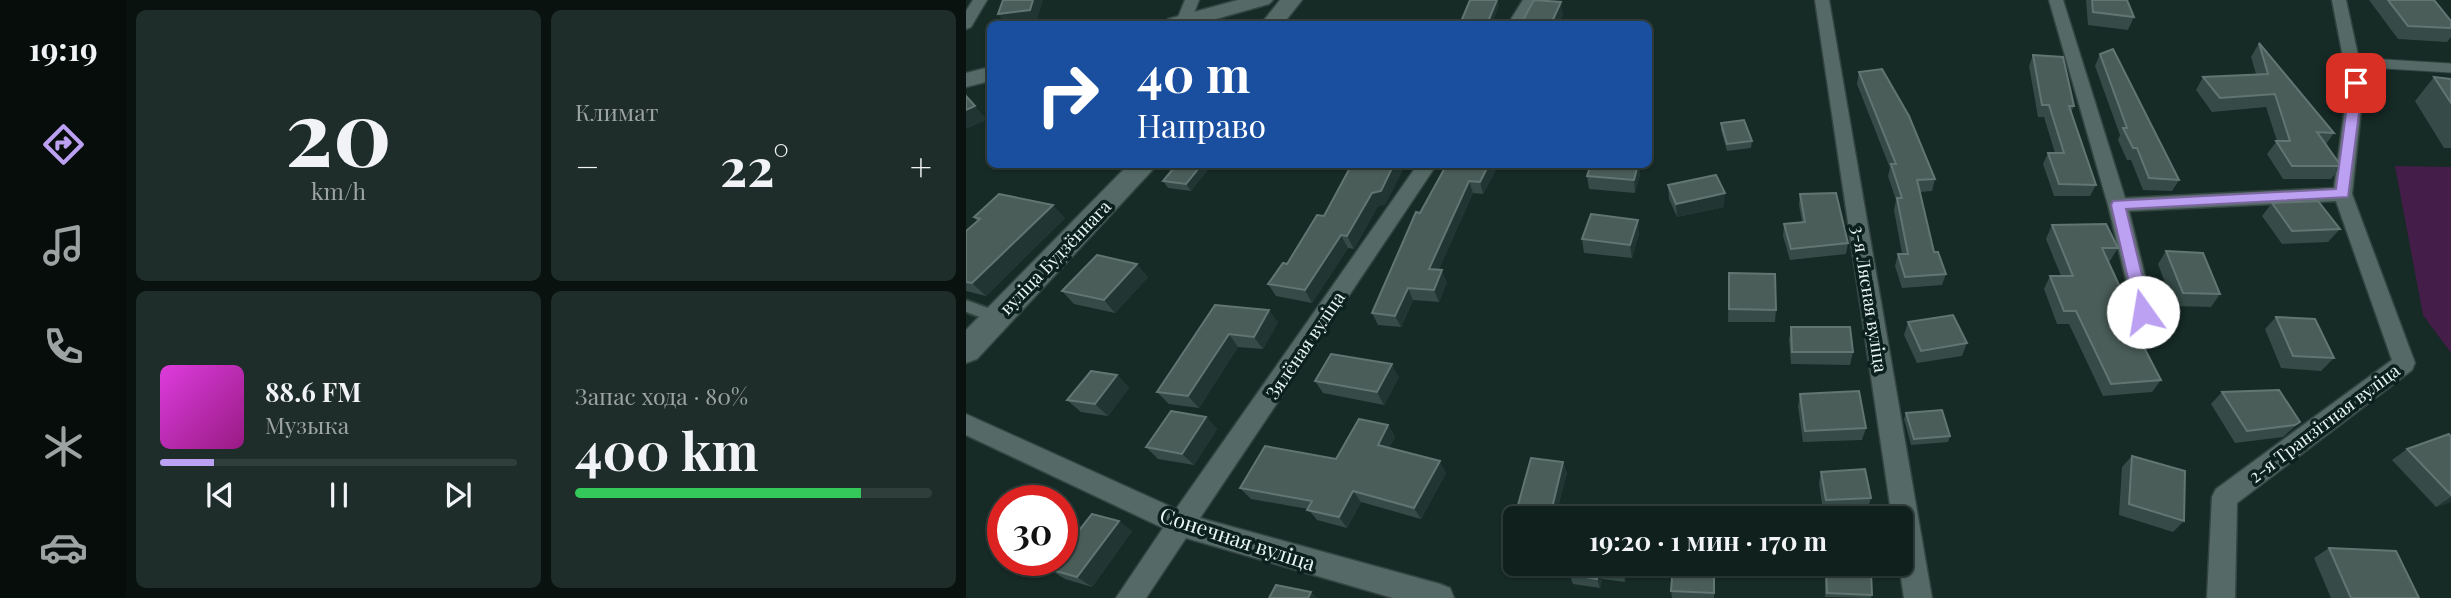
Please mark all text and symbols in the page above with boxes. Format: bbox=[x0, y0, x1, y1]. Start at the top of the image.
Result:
text: 19:19 bbox=[28, 26, 98, 69]
text: 40 m bbox=[1137, 40, 1250, 105]
icon: right bbox=[1022, 49, 1113, 140]
pin bbox=[2326, 53, 2386, 113]
icon: arrive bbox=[2337, 64, 2375, 102]
text: 20 bbox=[285, 69, 392, 190]
text: Климат bbox=[575, 96, 658, 127]
text: Направо bbox=[1137, 103, 1266, 146]
icon: directions bbox=[39, 120, 88, 169]
text: 22° bbox=[720, 131, 789, 200]
text: − bbox=[575, 140, 600, 191]
text: + bbox=[910, 140, 932, 191]
text: km/h bbox=[311, 175, 366, 206]
street label: вуліца Будзённага bbox=[994, 195, 1116, 319]
icon: music bbox=[39, 221, 88, 270]
street label: 3-я Лясная вуліца bbox=[1847, 224, 1893, 374]
position arrow bbox=[2106, 275, 2180, 349]
street label: Зялёная вуліца bbox=[1260, 286, 1350, 404]
icon: phone bbox=[39, 322, 88, 371]
street label: 2-я Транзітная вуліца bbox=[2244, 358, 2404, 488]
text: 88.6 FM bbox=[265, 374, 361, 409]
text: Запас хода · 80% bbox=[575, 380, 748, 411]
text: Музыка bbox=[265, 409, 349, 440]
text: 400 km bbox=[575, 415, 759, 484]
icon: climate bbox=[39, 422, 88, 471]
icon: previous bbox=[201, 476, 239, 514]
icon: pause bbox=[320, 476, 358, 514]
icon: next bbox=[439, 476, 477, 514]
speed limit sign: 30 bbox=[987, 485, 1078, 576]
street label: Сонечная вуліца bbox=[1157, 500, 1320, 577]
icon: car bbox=[39, 523, 88, 572]
text: 19:20 · 1 мин · 170 m bbox=[1589, 523, 1827, 558]

